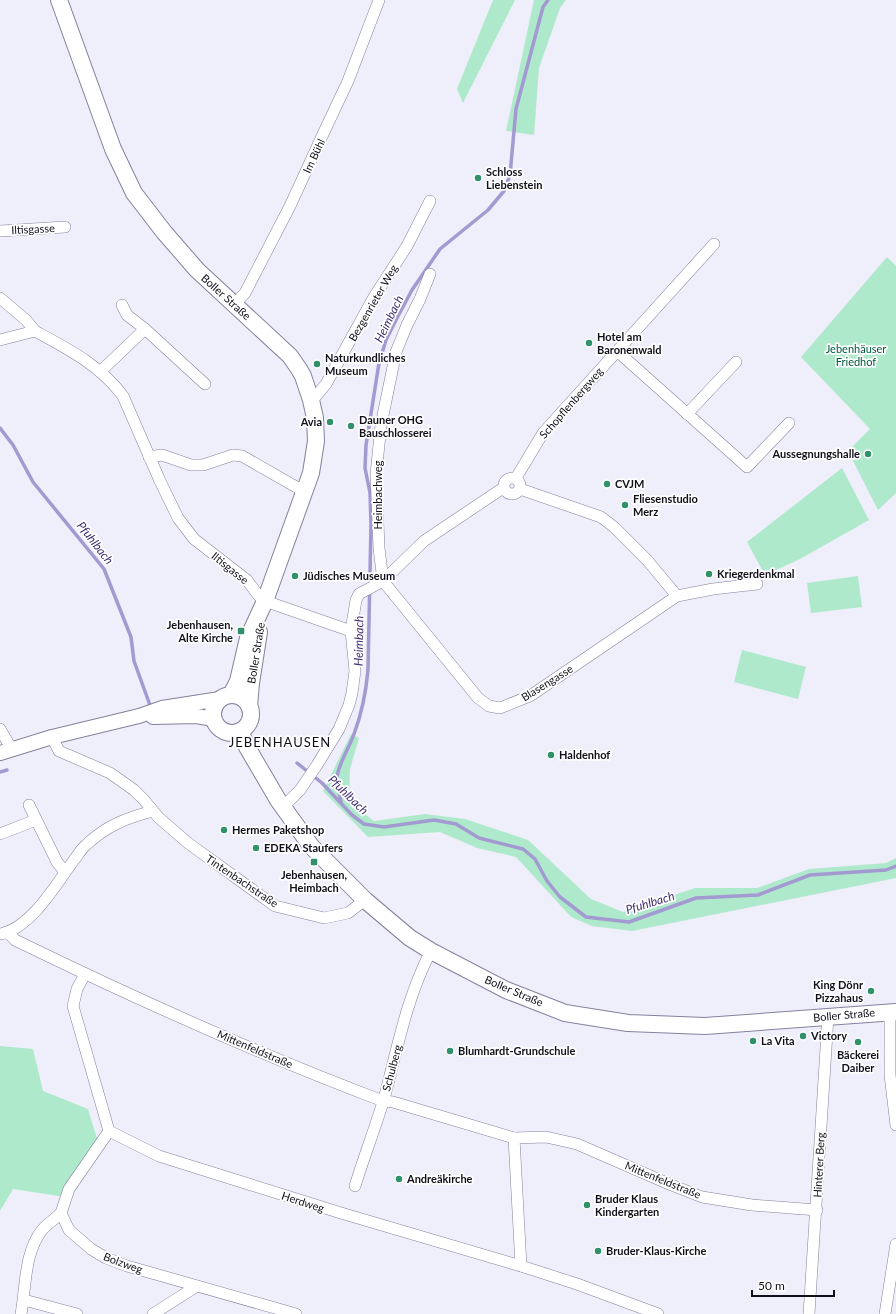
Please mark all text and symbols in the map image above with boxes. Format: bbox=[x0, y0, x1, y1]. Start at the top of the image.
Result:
street label: Im Bühl bbox=[300, 136, 327, 175]
place label: Schloss Liebenstein bbox=[486, 165, 542, 191]
marker: Schloss Liebenstein bbox=[473, 173, 483, 183]
street label: Iltisgasse bbox=[11, 221, 55, 236]
street label: Bezgenrieter Weg bbox=[345, 262, 400, 343]
street label: Boller Straße bbox=[199, 271, 254, 322]
water label: Heimbach bbox=[371, 293, 406, 345]
place label: Hotel am Baronenwald bbox=[597, 330, 662, 356]
marker: Hotel am Baronenwald bbox=[584, 338, 594, 348]
park label: Jebenhäuser Friedhof bbox=[826, 342, 886, 368]
place label: Naturkundliches Museum bbox=[325, 351, 406, 377]
marker: Naturkundliches Museum bbox=[312, 359, 322, 369]
street label: Schopflenbergweg bbox=[536, 364, 605, 441]
place label: Dauner OHG Bauschlosserei bbox=[359, 413, 432, 439]
place label: Avia bbox=[300, 415, 322, 428]
marker: Avia bbox=[325, 417, 335, 427]
marker: Dauner OHG Bauschlosserei bbox=[346, 421, 356, 431]
place label: Aussegnungshalle bbox=[772, 447, 860, 460]
marker: Aussegnungshalle bbox=[863, 449, 873, 459]
street label: Heimbachweg bbox=[371, 460, 384, 529]
place label: CVJM bbox=[615, 477, 644, 490]
marker: CVJM bbox=[602, 479, 612, 489]
place label: Fliesenstudio Merz bbox=[633, 492, 698, 518]
marker: Fliesenstudio Merz bbox=[620, 500, 630, 510]
water label: Pfuhlbach bbox=[74, 518, 117, 567]
street label: Iltisgasse bbox=[209, 549, 252, 587]
place label: Kriegerdenkmal bbox=[717, 567, 795, 580]
place label: Jüdisches Museum bbox=[303, 569, 395, 582]
marker: Kriegerdenkmal bbox=[704, 569, 714, 579]
marker: Jüdisches Museum bbox=[290, 571, 300, 581]
water label: Heimbach bbox=[351, 616, 366, 666]
place label: Jebenhausen, Alte Kirche bbox=[167, 618, 233, 644]
street label: Boller Straße bbox=[244, 621, 267, 685]
marker: Jebenhausen, Alte Kirche bbox=[236, 626, 246, 636]
street label: Blasengasse bbox=[519, 662, 575, 704]
district label: JEBENHAUSEN bbox=[229, 734, 331, 750]
place label: Haldenhof bbox=[559, 748, 610, 761]
marker: Haldenhof bbox=[546, 750, 556, 760]
water label: Pfuhlbach bbox=[325, 772, 372, 817]
place label: Hermes Paketshop bbox=[232, 823, 324, 836]
marker: Hermes Paketshop bbox=[219, 825, 229, 835]
place label: EDEKA Staufers bbox=[264, 841, 343, 854]
marker: EDEKA Staufers bbox=[251, 843, 261, 853]
street label: Tintenbachstraße bbox=[204, 852, 281, 910]
marker: Jebenhausen, Heimbach bbox=[309, 857, 319, 867]
place label: Jebenhausen, Heimbach bbox=[281, 868, 348, 894]
water label: Pfuhlbach bbox=[624, 888, 676, 917]
street label: Boller Straße bbox=[483, 972, 545, 1009]
place label: King Dönr Pizzahaus bbox=[813, 978, 864, 1004]
marker: King Dönr Pizzahaus bbox=[866, 986, 876, 996]
street label: Boller Straße bbox=[812, 1005, 876, 1024]
street label: Mittenfeldstraße bbox=[216, 1027, 295, 1070]
place label: Victory bbox=[810, 1029, 847, 1042]
marker: Victory bbox=[798, 1031, 808, 1041]
place label: La Vita bbox=[761, 1034, 795, 1047]
marker: La Vita bbox=[748, 1036, 758, 1046]
marker: Bäckerei Daiber bbox=[853, 1037, 863, 1047]
street label: Schulberg bbox=[379, 1043, 404, 1093]
place label: Blumhardt-Grundschule bbox=[458, 1044, 575, 1057]
marker: Blumhardt-Grundschule bbox=[445, 1046, 455, 1056]
place label: Bäckerei Daiber bbox=[837, 1048, 879, 1074]
street label: Hinterer Berg bbox=[810, 1132, 827, 1198]
street label: Mittenfeldstraße bbox=[623, 1158, 703, 1201]
place label: Andreäkirche bbox=[406, 1172, 473, 1185]
marker: Andreäkirche bbox=[394, 1174, 404, 1184]
street label: Herdweg bbox=[280, 1189, 326, 1215]
place label: Bruder Klaus Kindergarten bbox=[595, 1192, 659, 1218]
marker: Bruder Klaus Kindergarten bbox=[582, 1200, 592, 1210]
place label: Bruder-Klaus-Kirche bbox=[606, 1244, 706, 1257]
marker: Bruder-Klaus-Kirche bbox=[593, 1246, 603, 1256]
street label: Bolzweg bbox=[102, 1249, 145, 1276]
scale bar bbox=[752, 1272, 834, 1298]
text: 50 m bbox=[758, 1278, 785, 1293]

